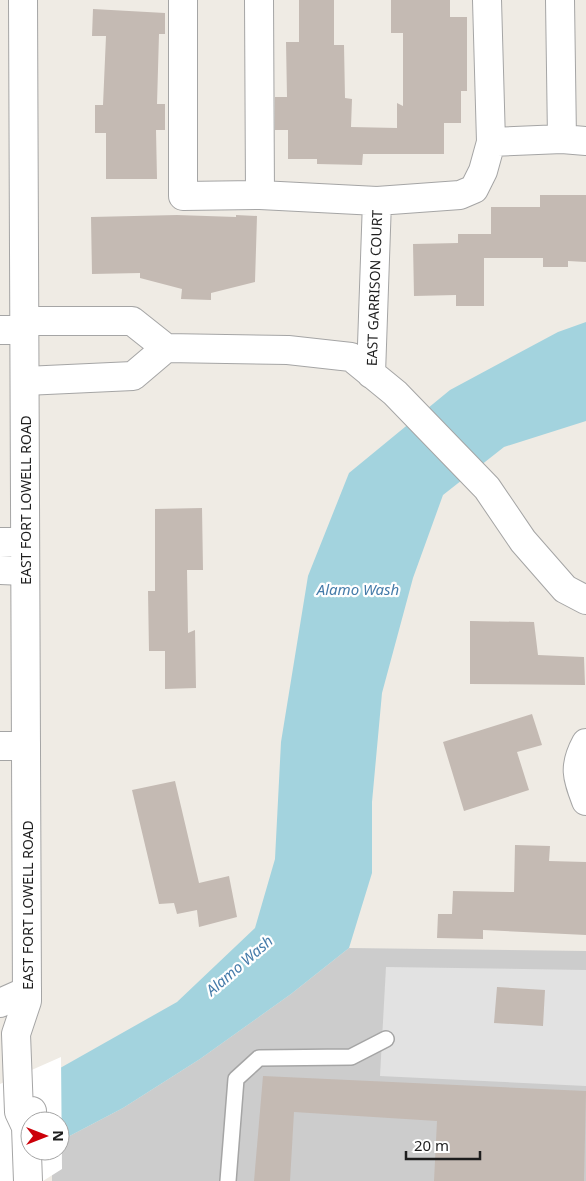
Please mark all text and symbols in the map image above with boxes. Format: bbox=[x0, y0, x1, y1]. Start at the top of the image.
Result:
street label: EAST GARRISON COURT bbox=[362, 209, 386, 366]
street label: EAST FORT LOWELL ROAD bbox=[16, 415, 35, 585]
water label: Alamo Wash bbox=[316, 579, 399, 599]
street label: EAST FORT LOWELL ROAD bbox=[18, 820, 37, 990]
water label: Alamo Wash bbox=[201, 930, 277, 1000]
north arrow bbox=[20, 1111, 70, 1161]
scale bar bbox=[406, 1128, 480, 1160]
text: N bbox=[49, 1130, 68, 1142]
text: 20 m bbox=[414, 1135, 449, 1155]

